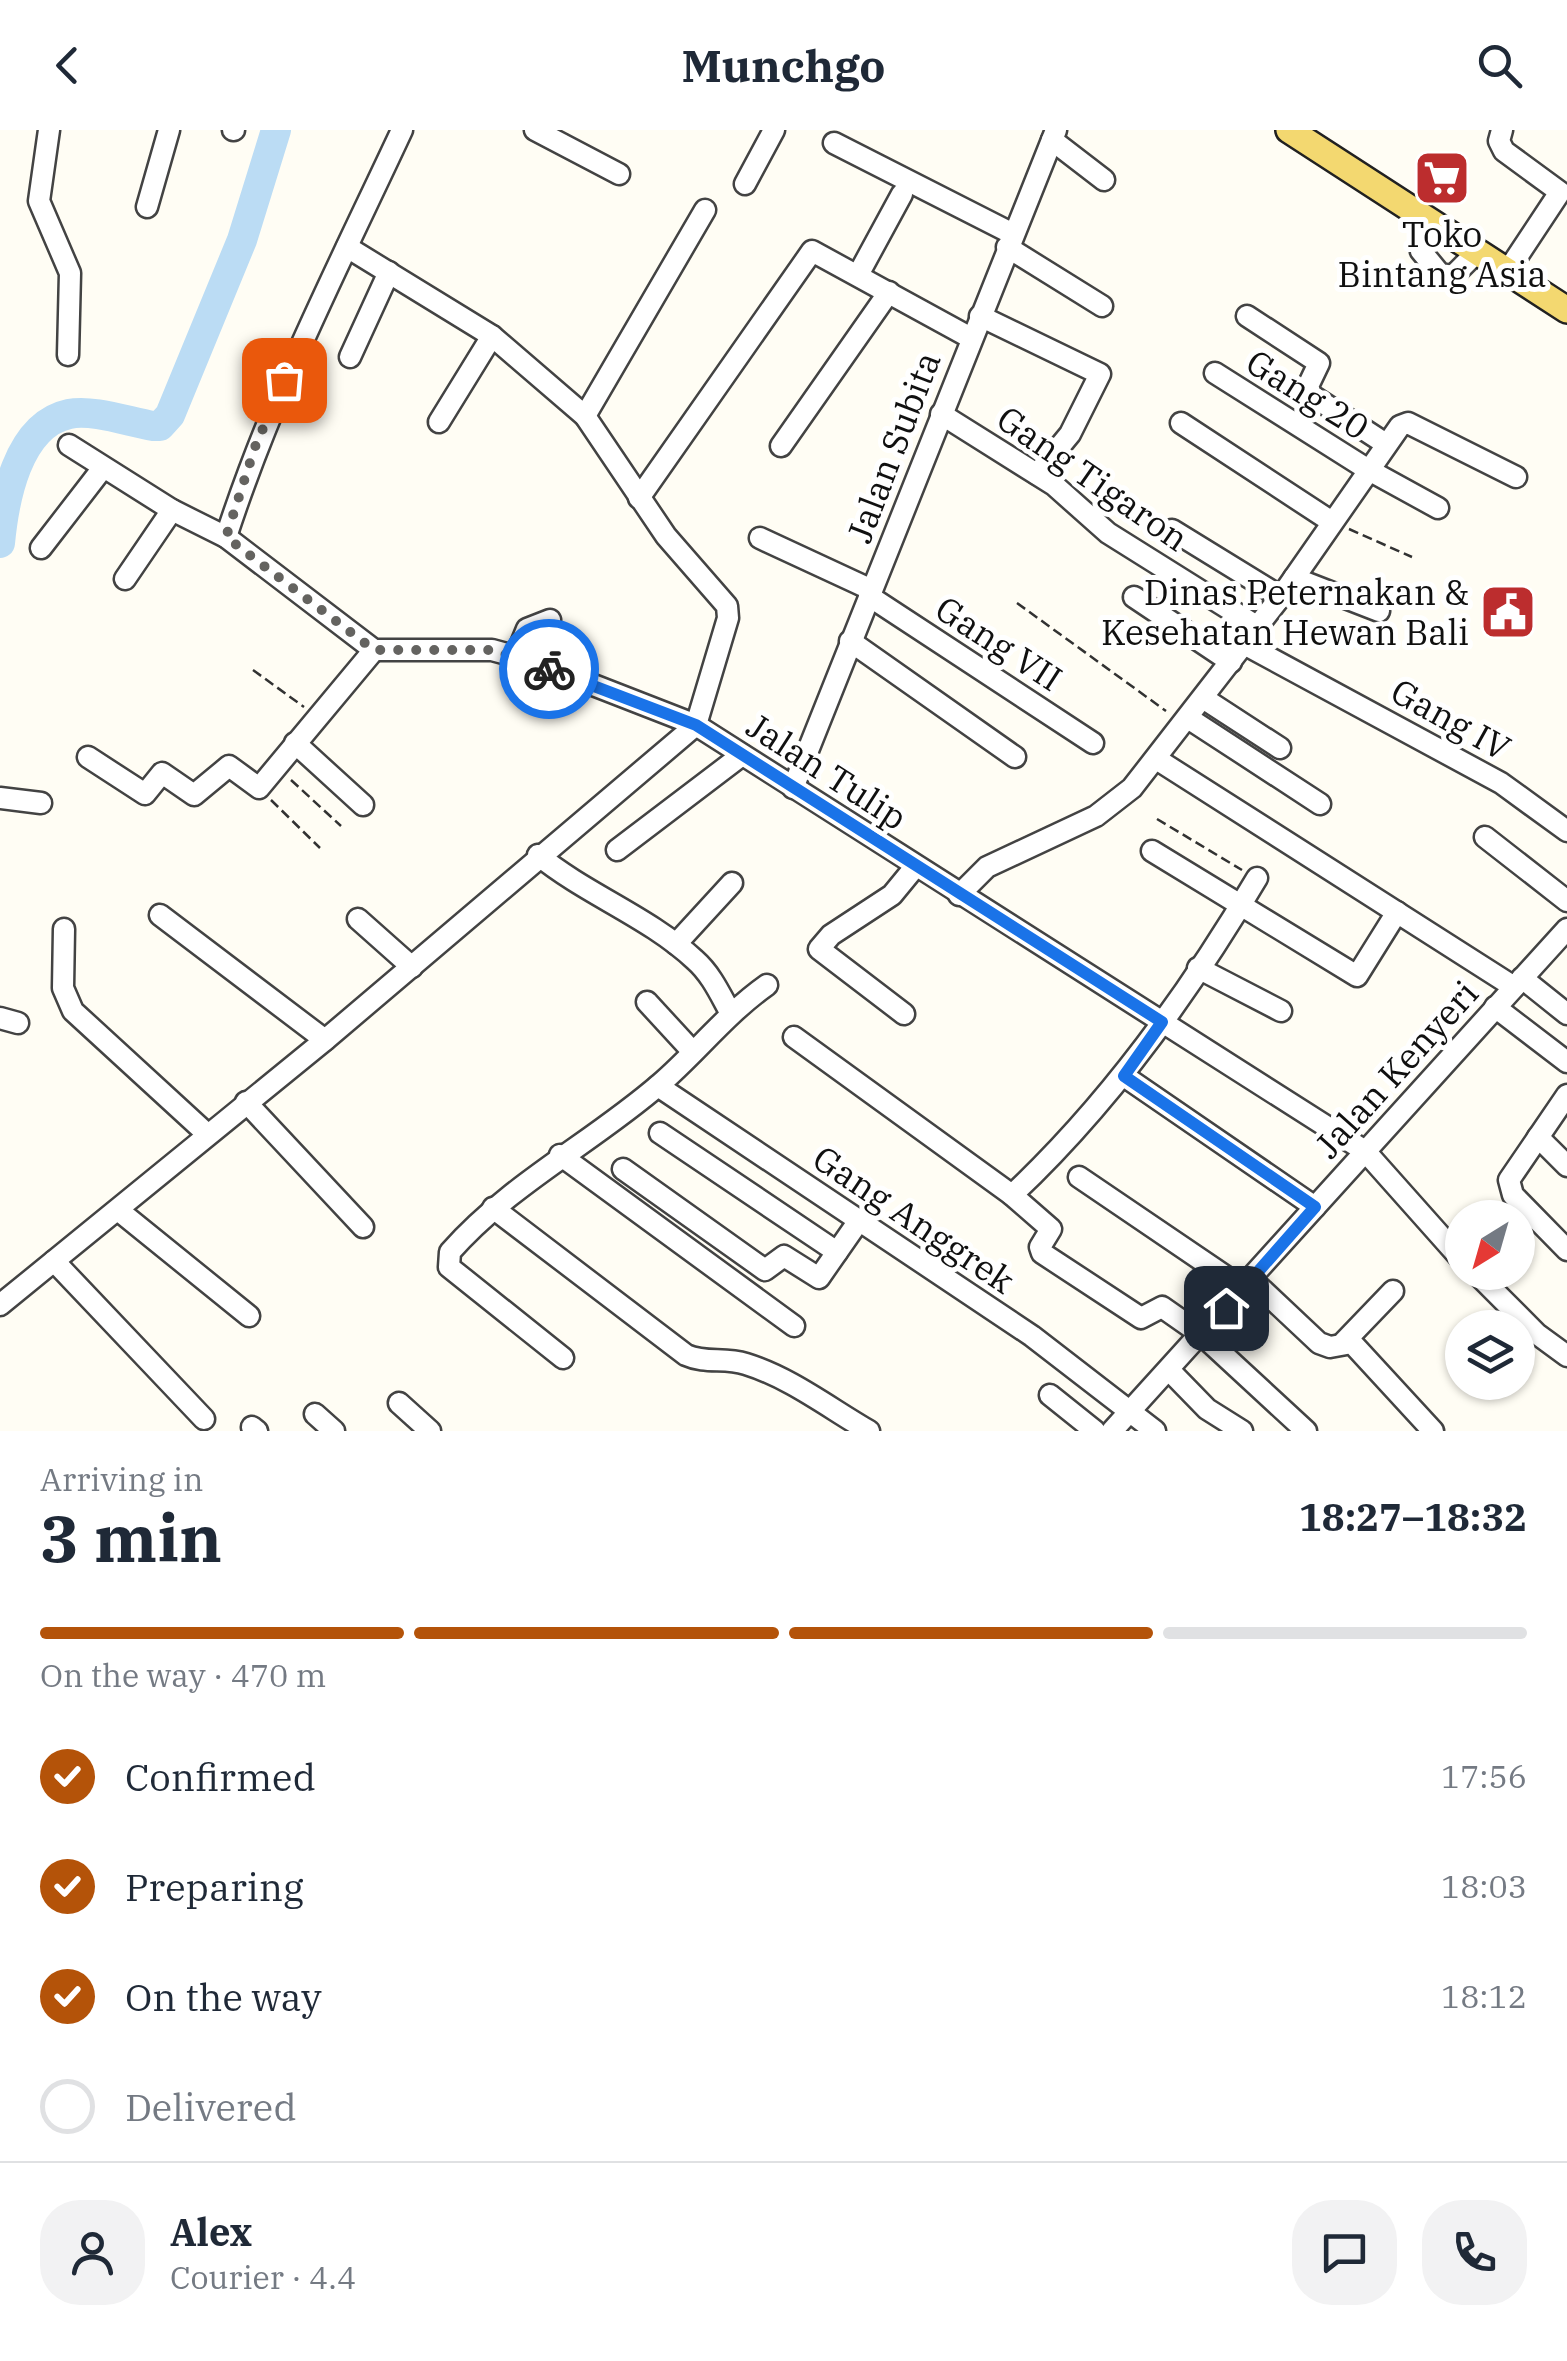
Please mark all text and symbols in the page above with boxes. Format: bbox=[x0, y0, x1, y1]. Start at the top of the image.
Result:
text: Munchgo bbox=[681, 36, 886, 94]
icon: back bbox=[40, 38, 95, 93]
icon: search bbox=[1472, 38, 1527, 93]
supermarket icon: Toko Bintang Asia bbox=[1412, 148, 1472, 208]
place label: Toko Bintang Asia bbox=[1337, 211, 1547, 297]
pin bbox=[242, 338, 327, 423]
street label: Gang 20 bbox=[1238, 338, 1378, 450]
street label: Jalan Subita bbox=[836, 345, 950, 549]
icon: bag bbox=[257, 353, 312, 408]
street label: Gang Tigaron bbox=[988, 395, 1198, 561]
place label: Dinas Peternakan & Kesehatan Hewan Bali bbox=[1101, 569, 1469, 655]
public building icon: Dinas Peternakan & Kesehatan Hewan Bali bbox=[1478, 582, 1538, 642]
street label: Gang VII bbox=[927, 585, 1071, 701]
courier bbox=[499, 619, 599, 719]
icon: bike bbox=[522, 642, 577, 697]
street label: Gang IV bbox=[1383, 667, 1519, 771]
street label: Jalan Tulip bbox=[738, 702, 916, 840]
street label: Jalan Kenyeri bbox=[1304, 971, 1488, 1167]
street label: Gang Anggrek bbox=[804, 1135, 1024, 1304]
north arrow bbox=[1445, 1200, 1535, 1290]
map controls bbox=[1445, 1200, 1535, 1400]
pin bbox=[1184, 1266, 1269, 1351]
icon: home bbox=[1199, 1281, 1254, 1336]
button: layers bbox=[1445, 1310, 1535, 1400]
text: Arriving in bbox=[40, 1458, 203, 1500]
text: 18:27–18:32 bbox=[1299, 1492, 1527, 1541]
text: 3 min bbox=[40, 1495, 222, 1580]
text: On the way · 470 m bbox=[40, 1654, 326, 1696]
icon: check bbox=[40, 1749, 95, 1804]
text: Confirmed bbox=[125, 1752, 316, 1801]
text: 17:56 bbox=[1441, 1755, 1527, 1797]
icon: check bbox=[40, 1859, 95, 1914]
text: Preparing bbox=[125, 1862, 304, 1911]
text: 18:03 bbox=[1441, 1865, 1527, 1907]
icon: check bbox=[40, 1969, 95, 2024]
text: On the way bbox=[125, 1972, 322, 2021]
text: 18:12 bbox=[1441, 1975, 1527, 2017]
text: Delivered bbox=[125, 2082, 297, 2131]
button: person bbox=[40, 2200, 145, 2305]
button: chat bbox=[1292, 2200, 1397, 2305]
button: phone bbox=[1422, 2200, 1527, 2305]
text: Alex bbox=[170, 2207, 252, 2256]
text: Courier · 4.4 bbox=[170, 2256, 356, 2298]

